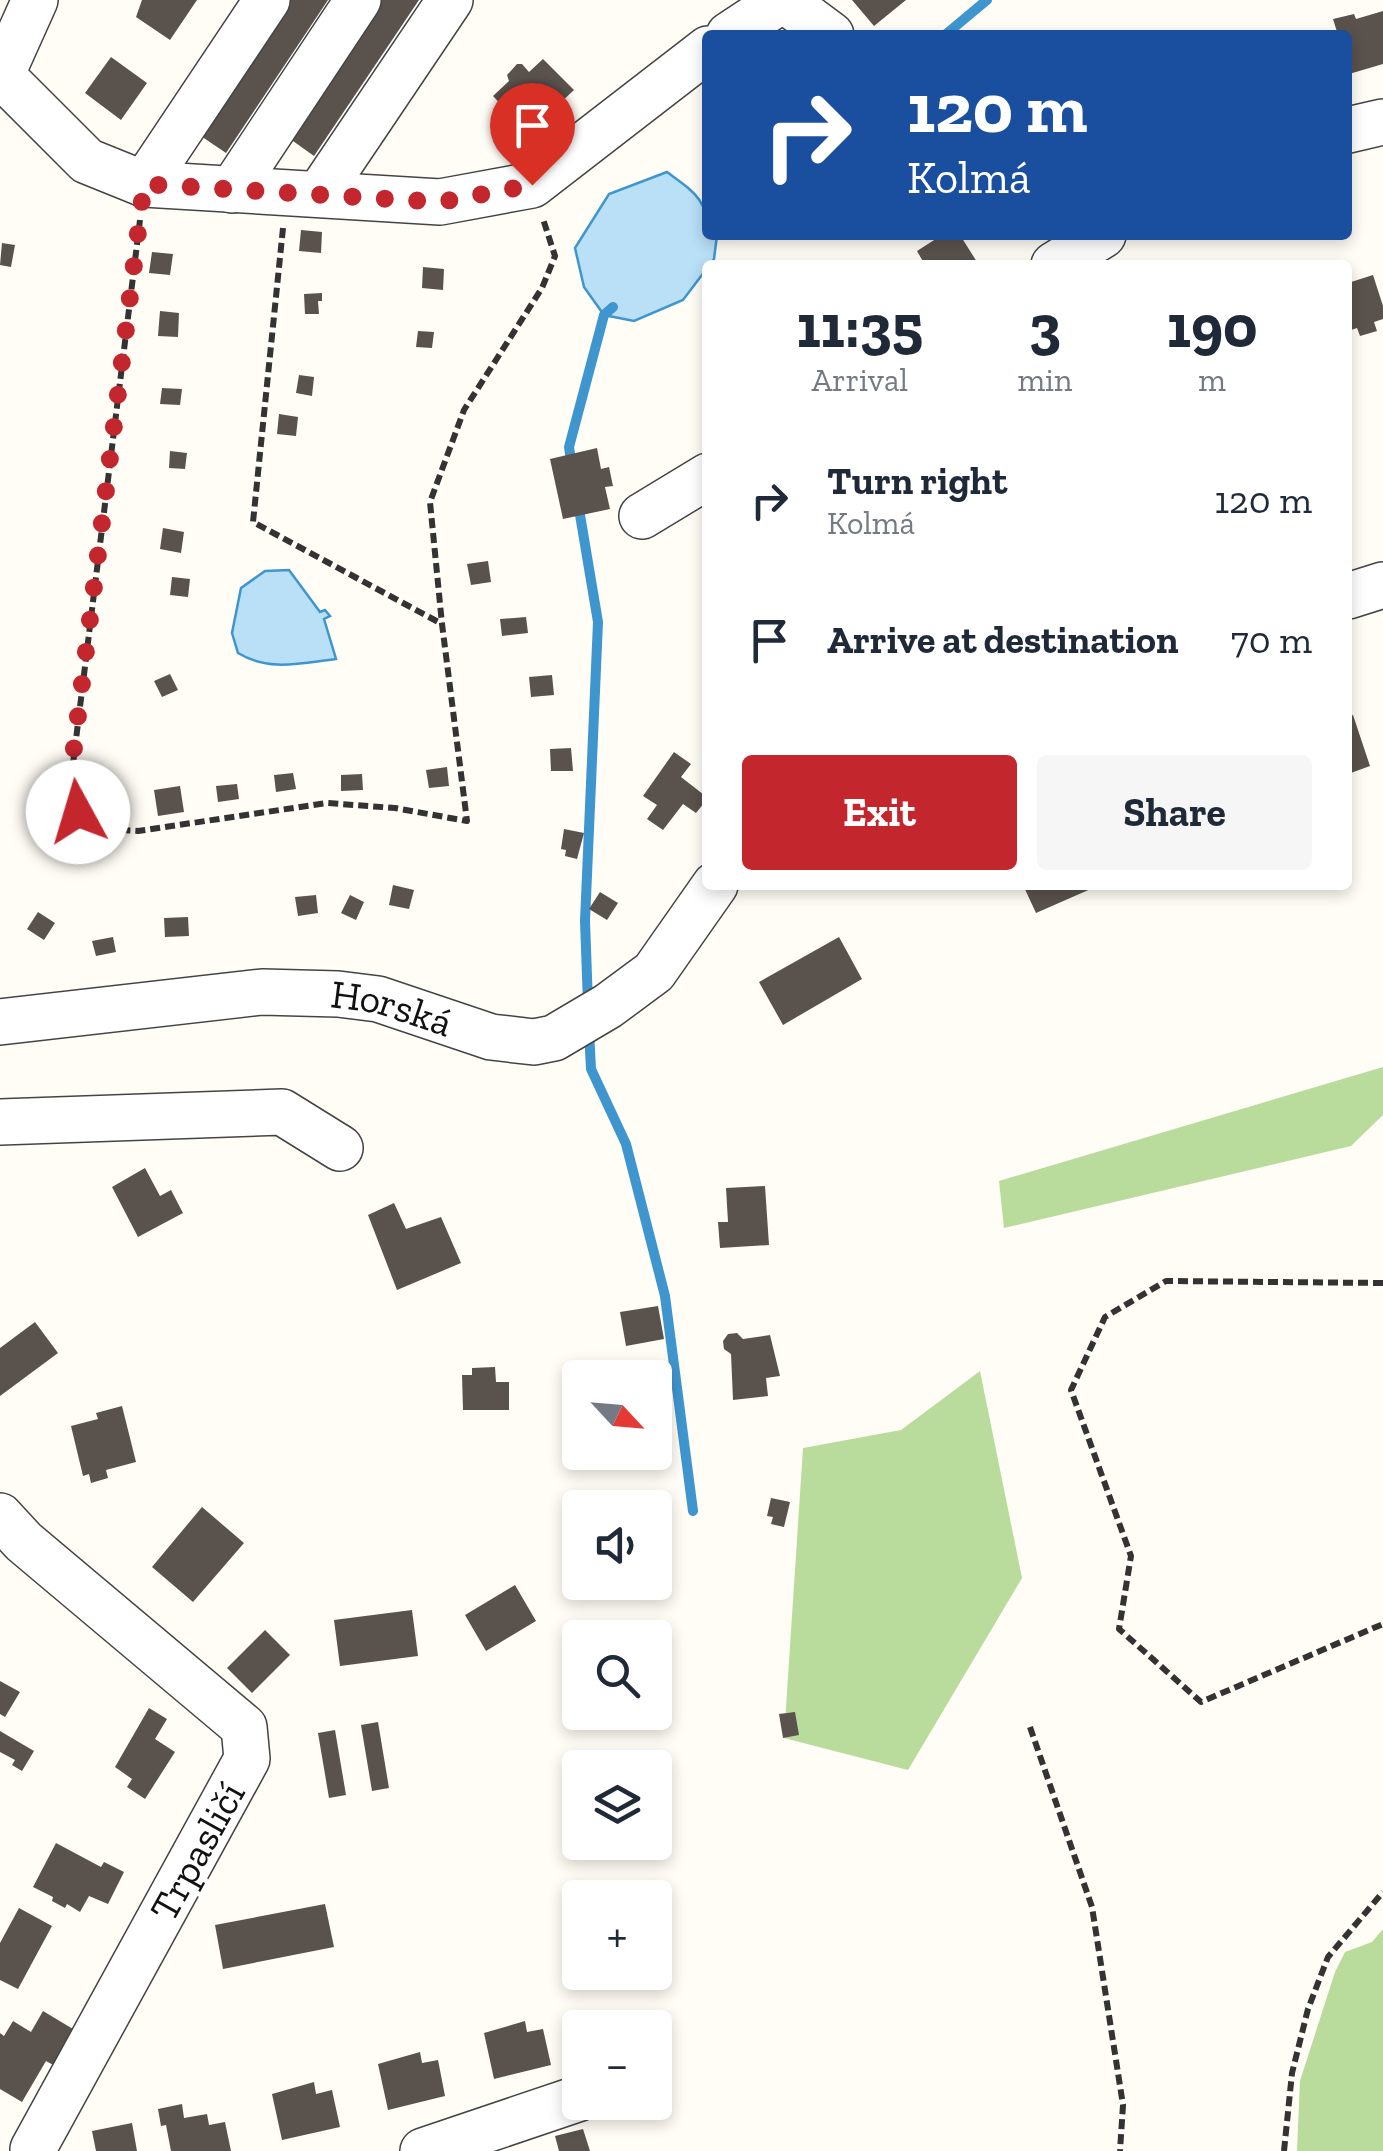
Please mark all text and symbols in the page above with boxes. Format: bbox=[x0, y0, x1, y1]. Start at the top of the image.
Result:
text: 120 m bbox=[907, 66, 1088, 150]
icon: right bbox=[742, 70, 872, 200]
pin bbox=[490, 83, 575, 186]
icon: arrive bbox=[505, 98, 560, 153]
text: Kolmá bbox=[907, 151, 1031, 205]
text: 11:35 bbox=[796, 290, 923, 362]
text: 3 bbox=[1029, 290, 1061, 362]
text: 190 bbox=[1167, 290, 1258, 362]
text: Arrival bbox=[812, 361, 908, 399]
text: min bbox=[1017, 361, 1072, 399]
text: m bbox=[1198, 361, 1226, 399]
text: Turn right bbox=[827, 458, 1007, 504]
icon: right bbox=[742, 473, 797, 528]
text: 120 m bbox=[1214, 477, 1312, 523]
text: Kolmá bbox=[827, 504, 915, 542]
icon: arrive bbox=[742, 613, 797, 668]
text: Arrive at destination bbox=[827, 617, 1178, 663]
text: 70 m bbox=[1231, 617, 1312, 663]
button: Exit bbox=[742, 755, 1017, 870]
button: Share bbox=[1037, 755, 1312, 870]
position arrow bbox=[26, 760, 130, 864]
street label: Horská bbox=[328, 969, 459, 1046]
north arrow bbox=[562, 1360, 672, 1470]
map controls bbox=[562, 1360, 672, 2120]
button: sound bbox=[562, 1490, 672, 1600]
button: search bbox=[562, 1620, 672, 1730]
button: layers bbox=[562, 1750, 672, 1860]
street label: Trpasličí bbox=[139, 1773, 255, 1929]
button: + bbox=[562, 1880, 672, 1990]
button: − bbox=[562, 2010, 672, 2120]

